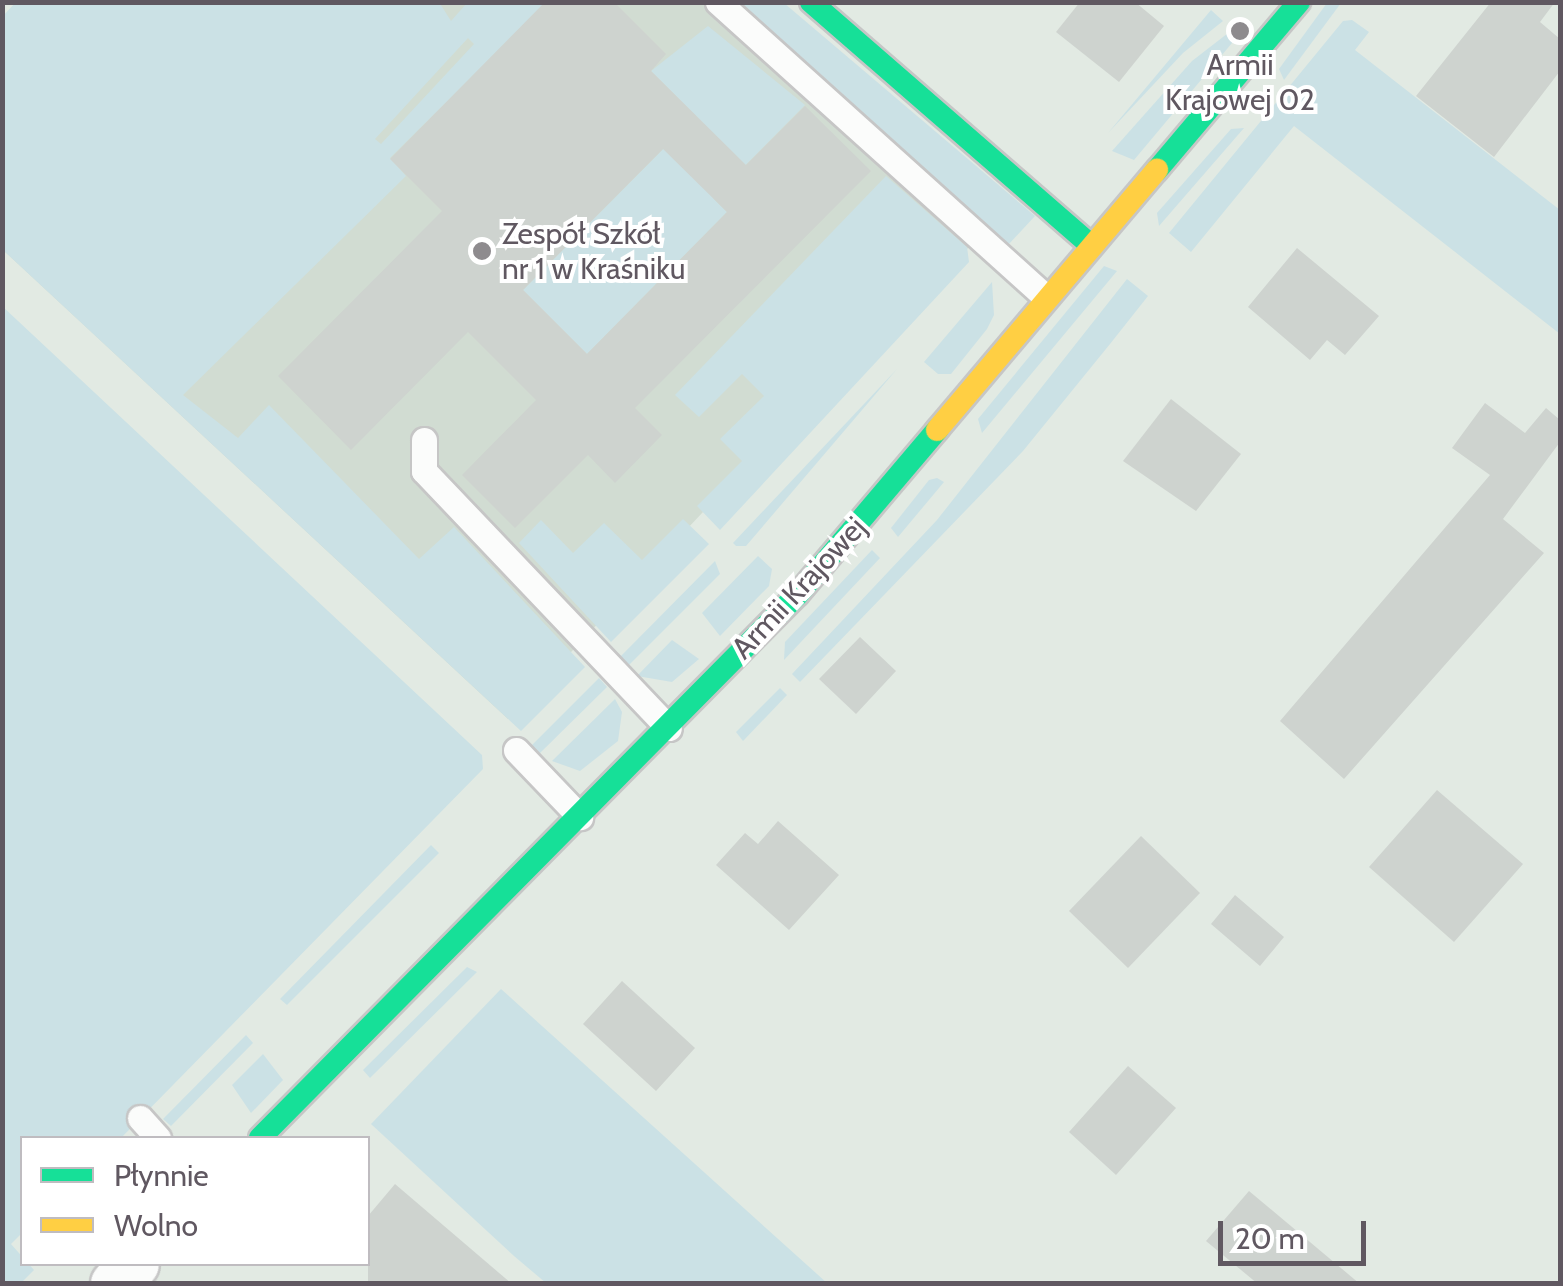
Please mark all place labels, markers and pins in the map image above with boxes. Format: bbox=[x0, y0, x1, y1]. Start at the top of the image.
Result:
marker: Armii Krajowej 02 bbox=[1229, 20, 1251, 42]
place label: Armii Krajowej 02 bbox=[1165, 47, 1315, 118]
place label: Zespół Szkół nr 1 w Kraśniku bbox=[502, 216, 685, 286]
marker: Zespół Szkół nr 1 w Kraśniku bbox=[471, 240, 493, 262]

